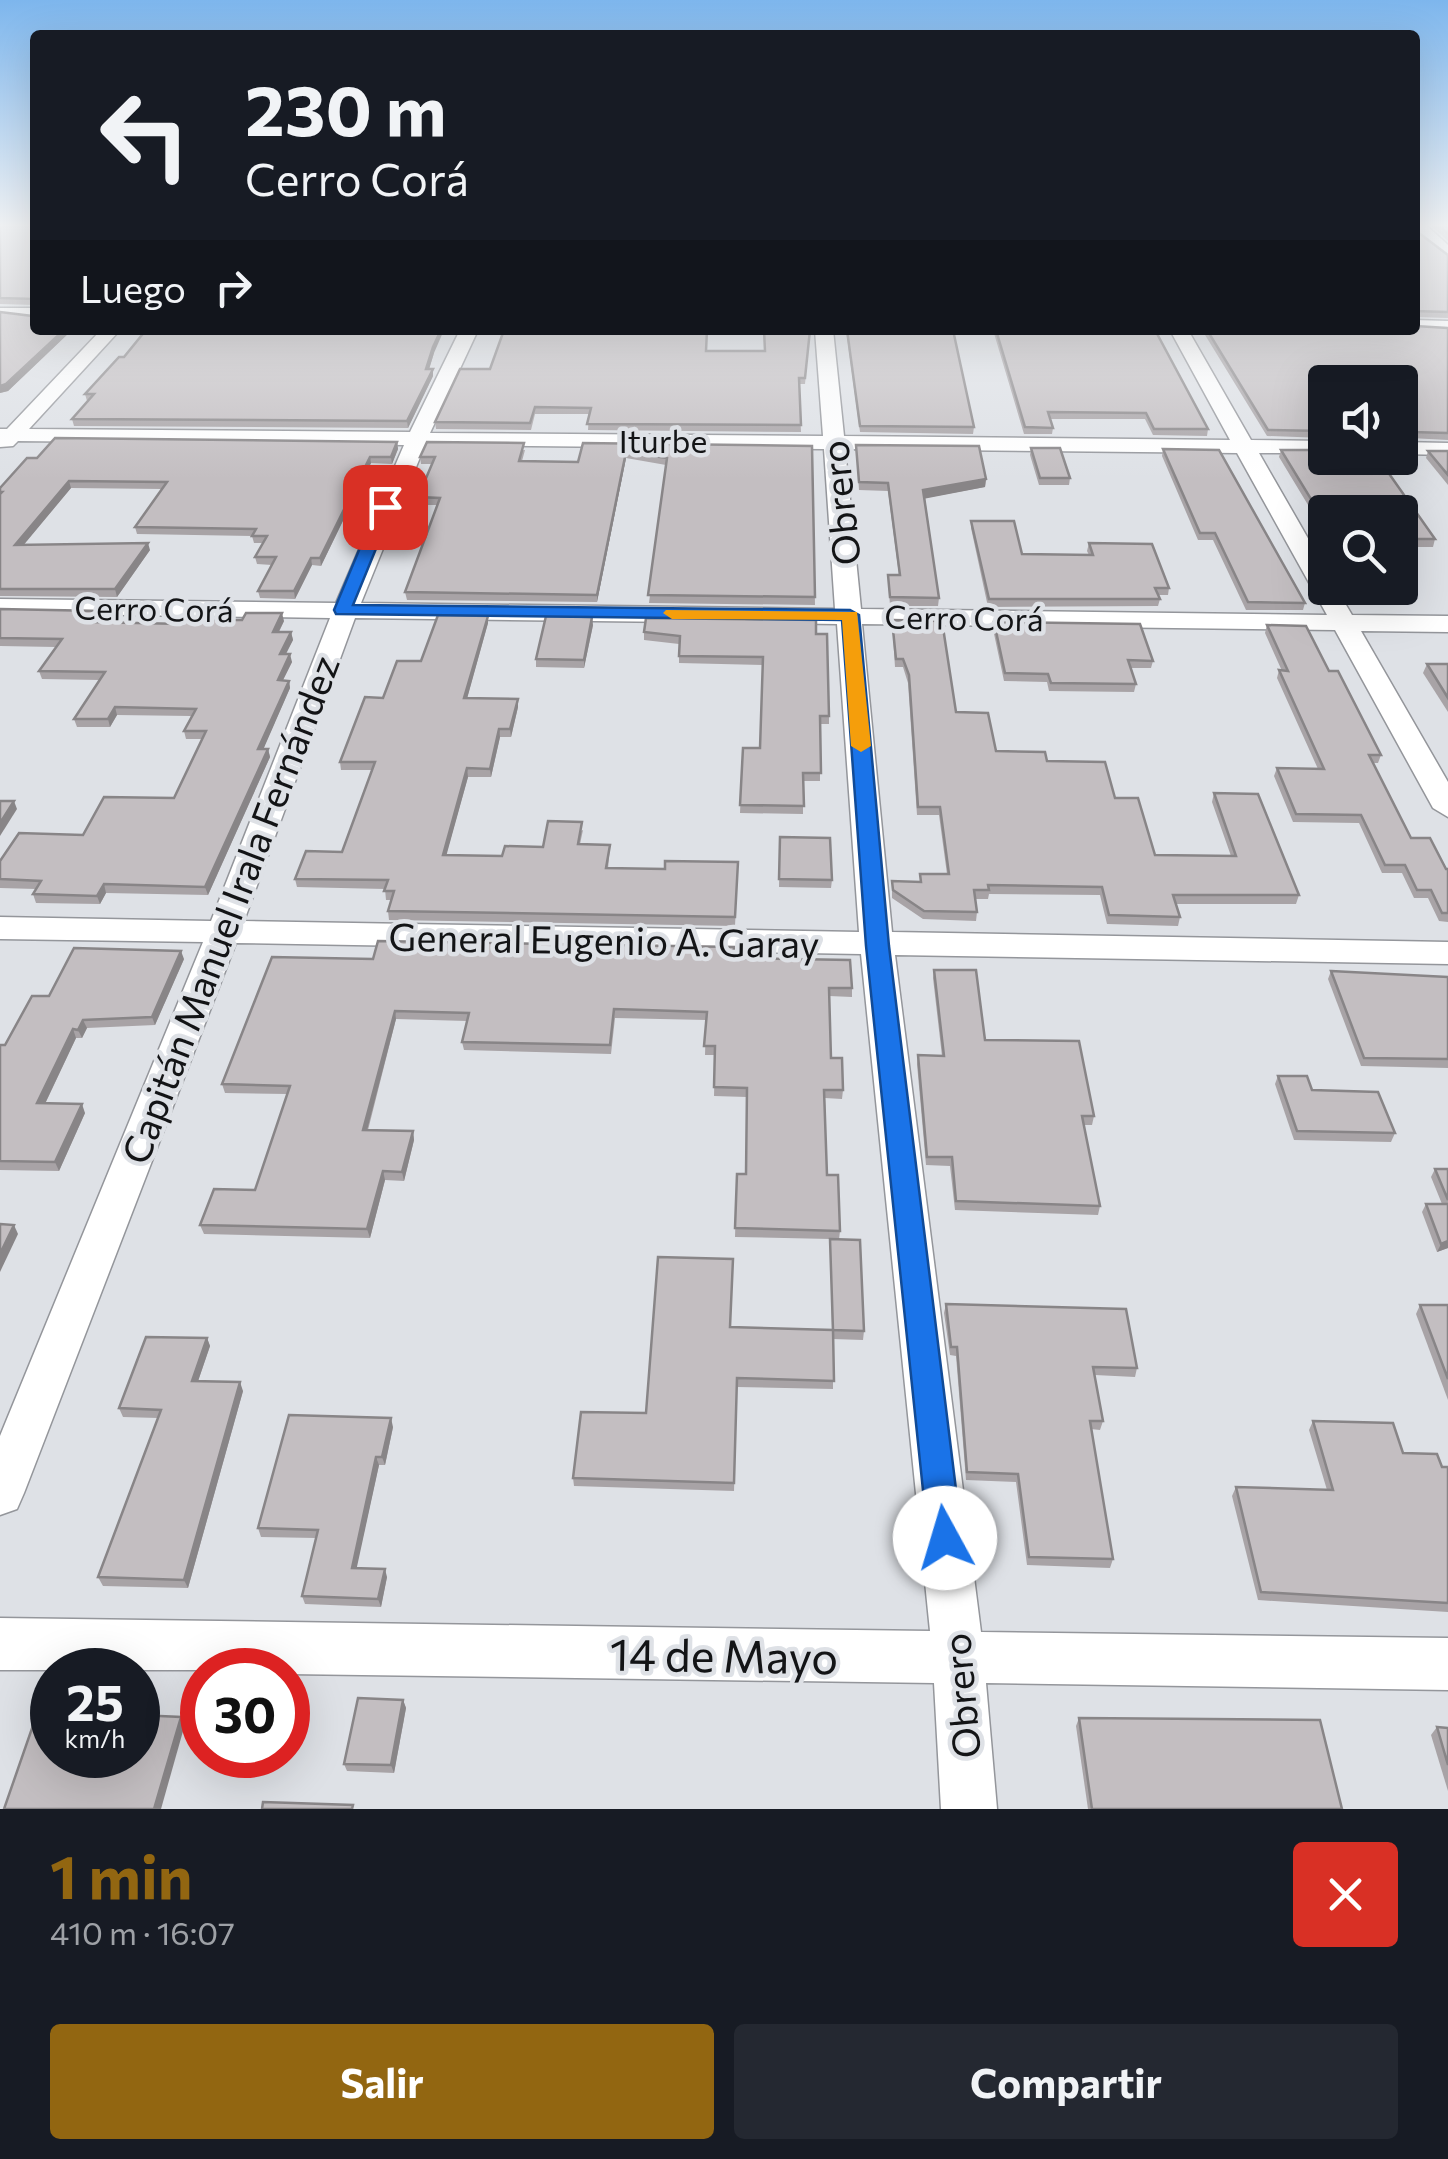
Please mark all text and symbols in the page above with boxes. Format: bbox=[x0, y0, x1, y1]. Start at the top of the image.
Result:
text: 230 m bbox=[245, 65, 447, 150]
icon: left bbox=[80, 70, 210, 200]
text: Cerro Corá bbox=[245, 150, 469, 205]
icon: right bbox=[206, 260, 261, 315]
text: Luego bbox=[80, 264, 186, 311]
map controls bbox=[1308, 365, 1418, 605]
button: sound bbox=[1308, 365, 1418, 475]
street label: Iturbe bbox=[619, 420, 707, 460]
street label: Obrero bbox=[809, 438, 869, 568]
pin bbox=[343, 465, 428, 550]
icon: arrive bbox=[358, 480, 413, 535]
button: search bbox=[1308, 495, 1418, 605]
street label: Cerro Corá bbox=[74, 587, 234, 629]
street label: Cerro Corá bbox=[884, 596, 1044, 638]
street label: Capitán Manuel Irala Fernández bbox=[110, 648, 348, 1170]
street label: General Eugenio A. Garay bbox=[388, 912, 820, 966]
position arrow bbox=[893, 1486, 997, 1590]
street label: 14 de Mayo bbox=[609, 1625, 839, 1683]
street label: Obrero bbox=[931, 1632, 989, 1760]
speed limit sign: 30 bbox=[180, 1648, 310, 1778]
text: 25 bbox=[66, 1670, 124, 1731]
text: km/h bbox=[65, 1723, 125, 1753]
text: 1 min bbox=[50, 1838, 192, 1911]
button: close bbox=[1293, 1842, 1398, 1947]
text: 410 m · 16:07 bbox=[50, 1912, 235, 1952]
button: Salir bbox=[50, 2024, 714, 2139]
button: Compartir bbox=[734, 2024, 1398, 2139]

